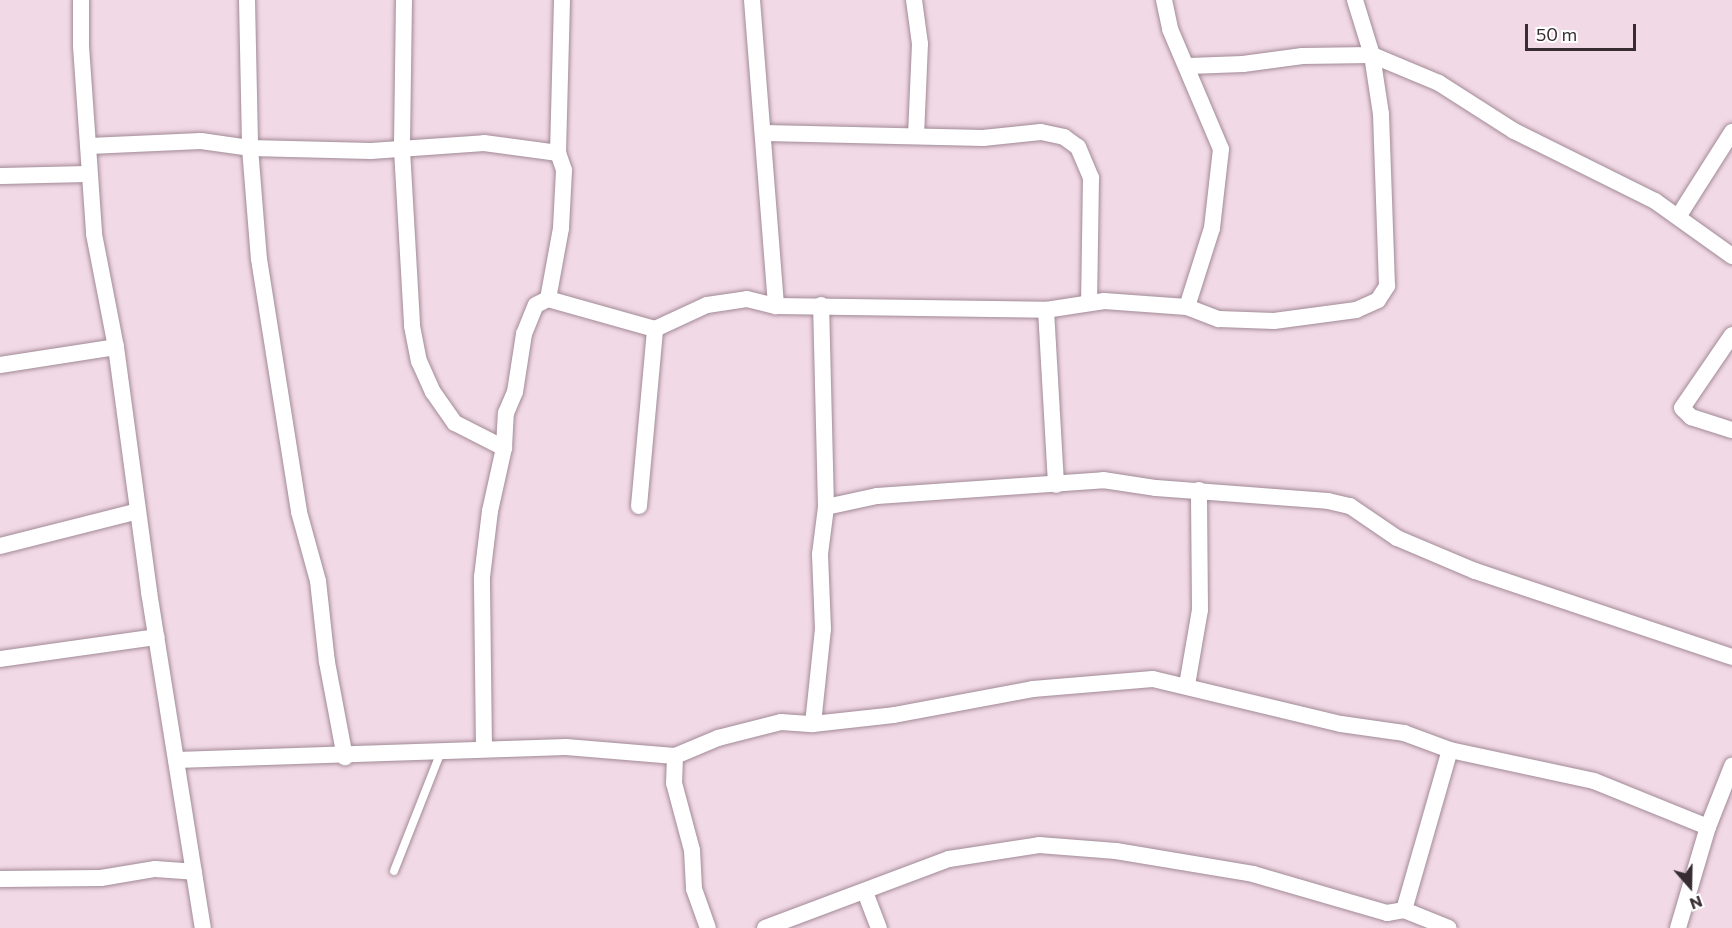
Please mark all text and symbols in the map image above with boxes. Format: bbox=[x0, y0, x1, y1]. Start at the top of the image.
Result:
scale bar bbox=[1528, 12, 1639, 50]
text: 50 m bbox=[1536, 23, 1577, 45]
north arrow bbox=[1660, 856, 1720, 916]
text: N bbox=[1687, 892, 1705, 914]

